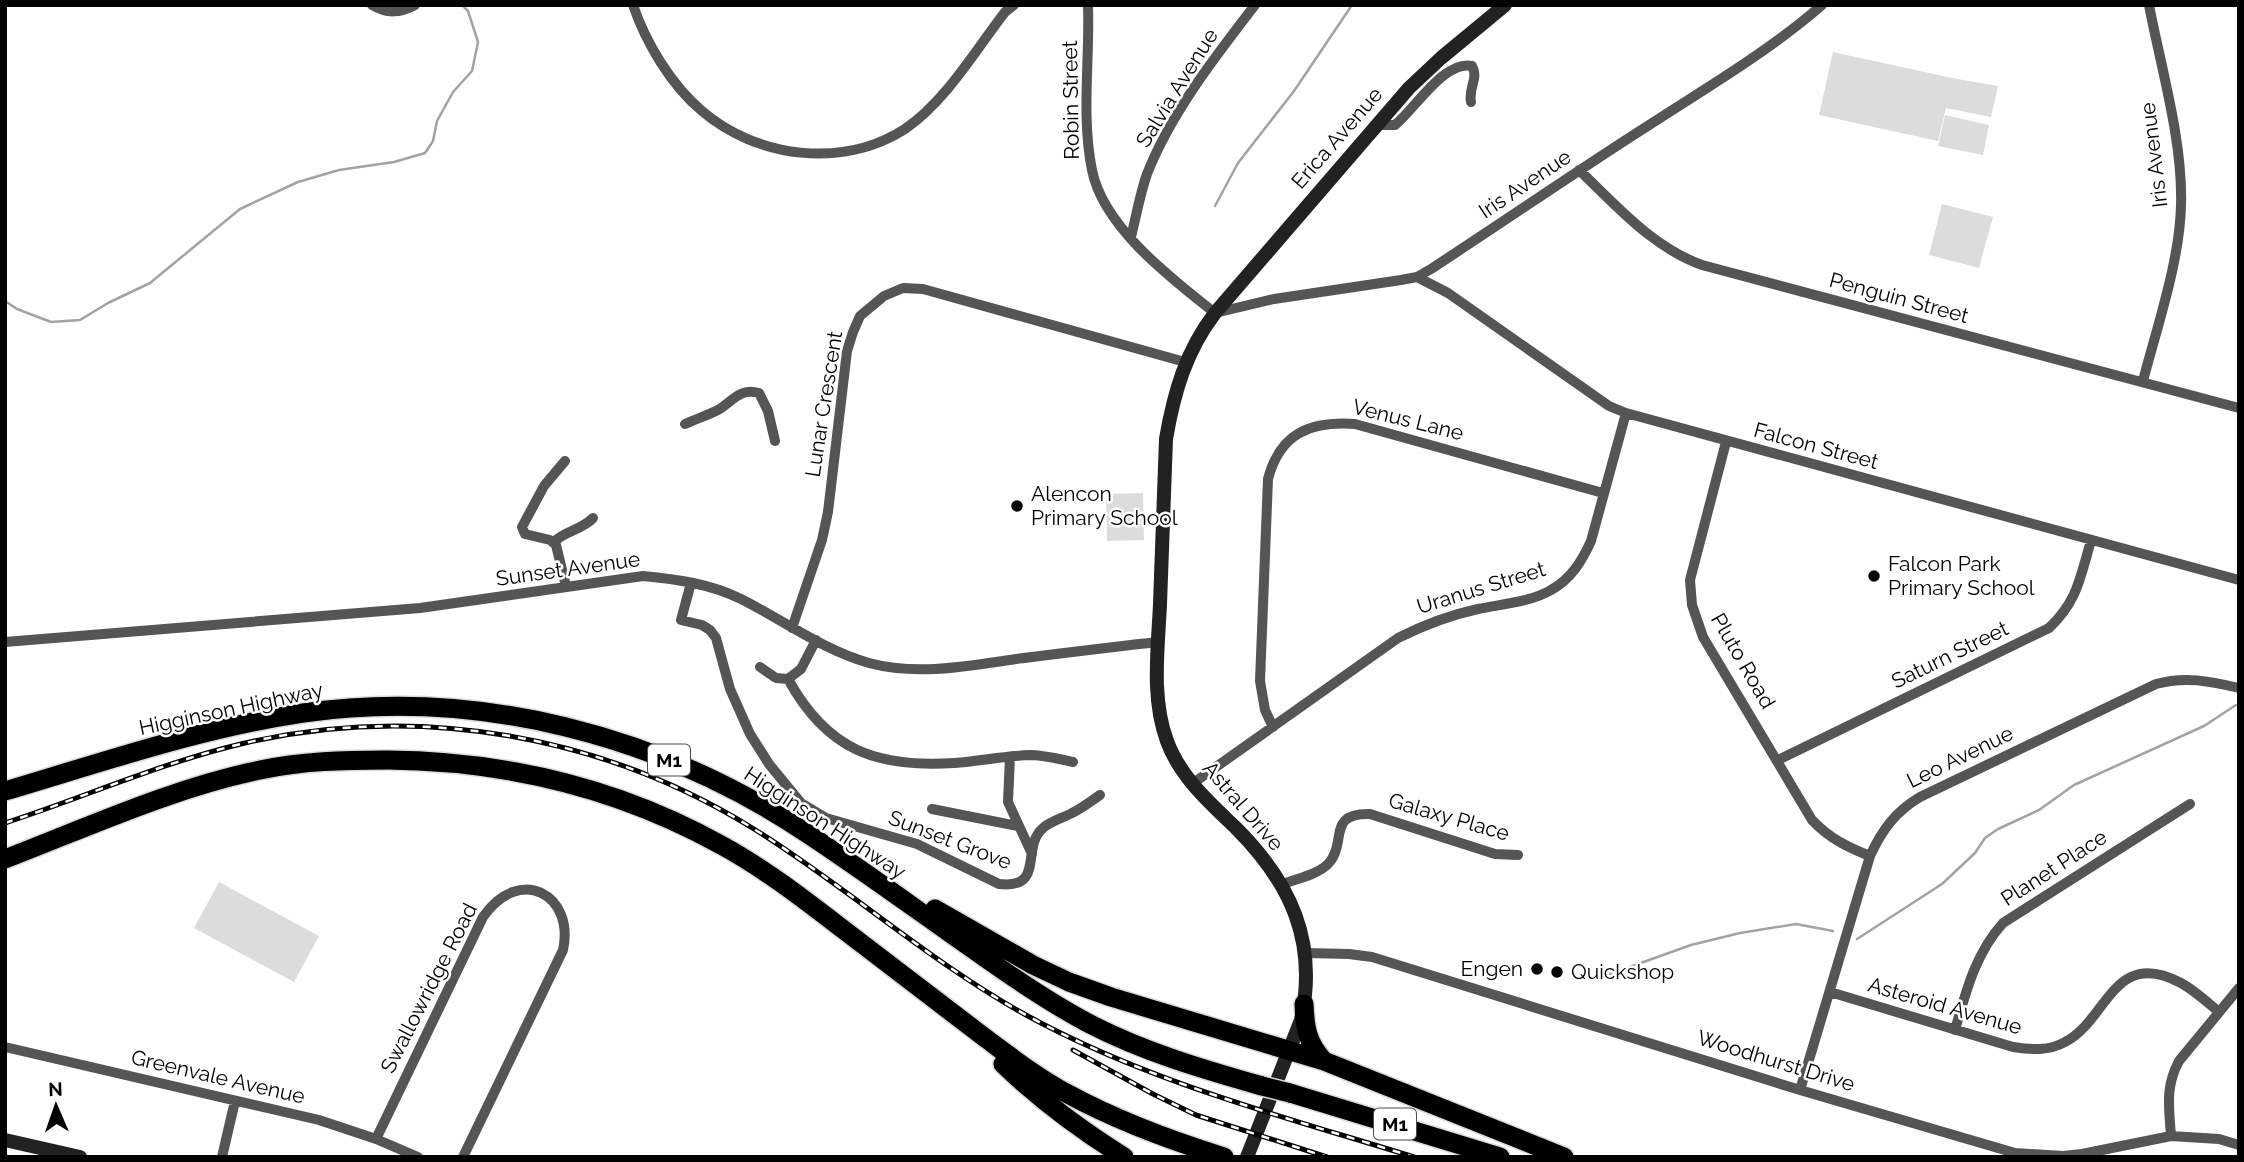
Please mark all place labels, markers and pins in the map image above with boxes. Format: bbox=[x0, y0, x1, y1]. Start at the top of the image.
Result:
place label: Alencon Primary School bbox=[1031, 481, 1178, 530]
marker: Alencon Primary School bbox=[1009, 498, 1025, 514]
place label: Falcon Park Primary School bbox=[1888, 551, 2035, 600]
marker: Falcon Park Primary School bbox=[1866, 568, 1882, 584]
place label: Engen bbox=[1461, 956, 1523, 981]
place label: Quickshop bbox=[1571, 959, 1674, 984]
marker: Engen bbox=[1529, 961, 1545, 977]
marker: Quickshop bbox=[1549, 964, 1565, 980]

